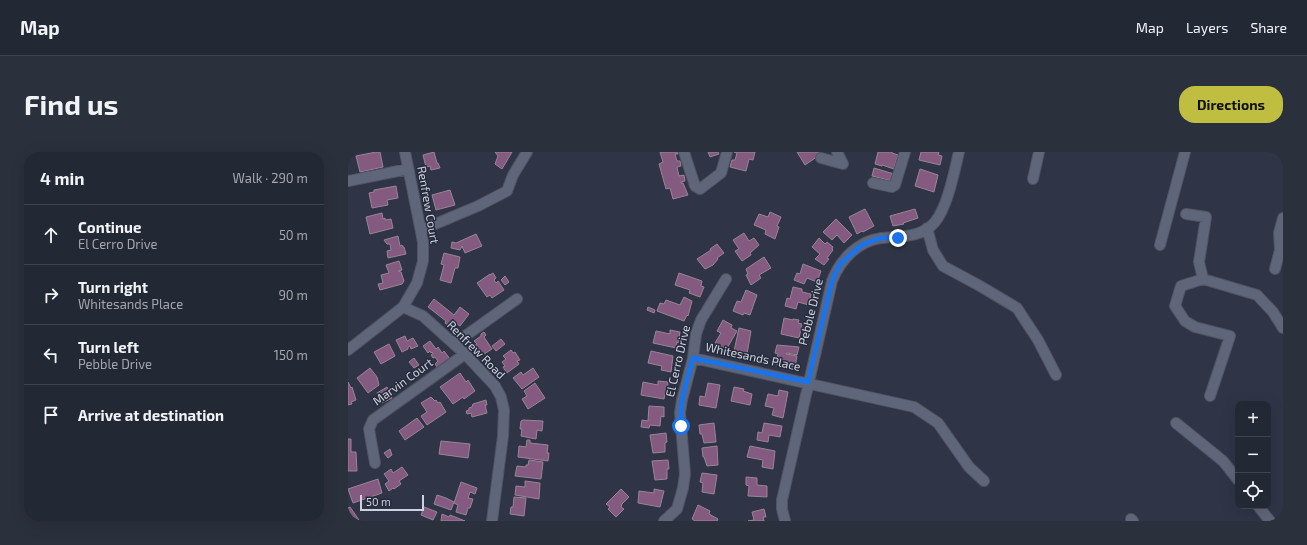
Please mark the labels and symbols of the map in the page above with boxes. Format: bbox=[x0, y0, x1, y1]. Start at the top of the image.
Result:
street label: Renfrew Court bbox=[415, 165, 443, 245]
route end bbox=[889, 229, 907, 247]
street label: Pebble Drive bbox=[795, 277, 825, 347]
street label: Renfrew Road bbox=[445, 317, 509, 381]
street label: El Cerro Drive bbox=[662, 323, 692, 398]
street label: Whitesands Place bbox=[704, 339, 802, 373]
street label: Marvin Court bbox=[370, 354, 436, 408]
route start bbox=[672, 417, 690, 435]
scale bar bbox=[360, 493, 424, 512]

